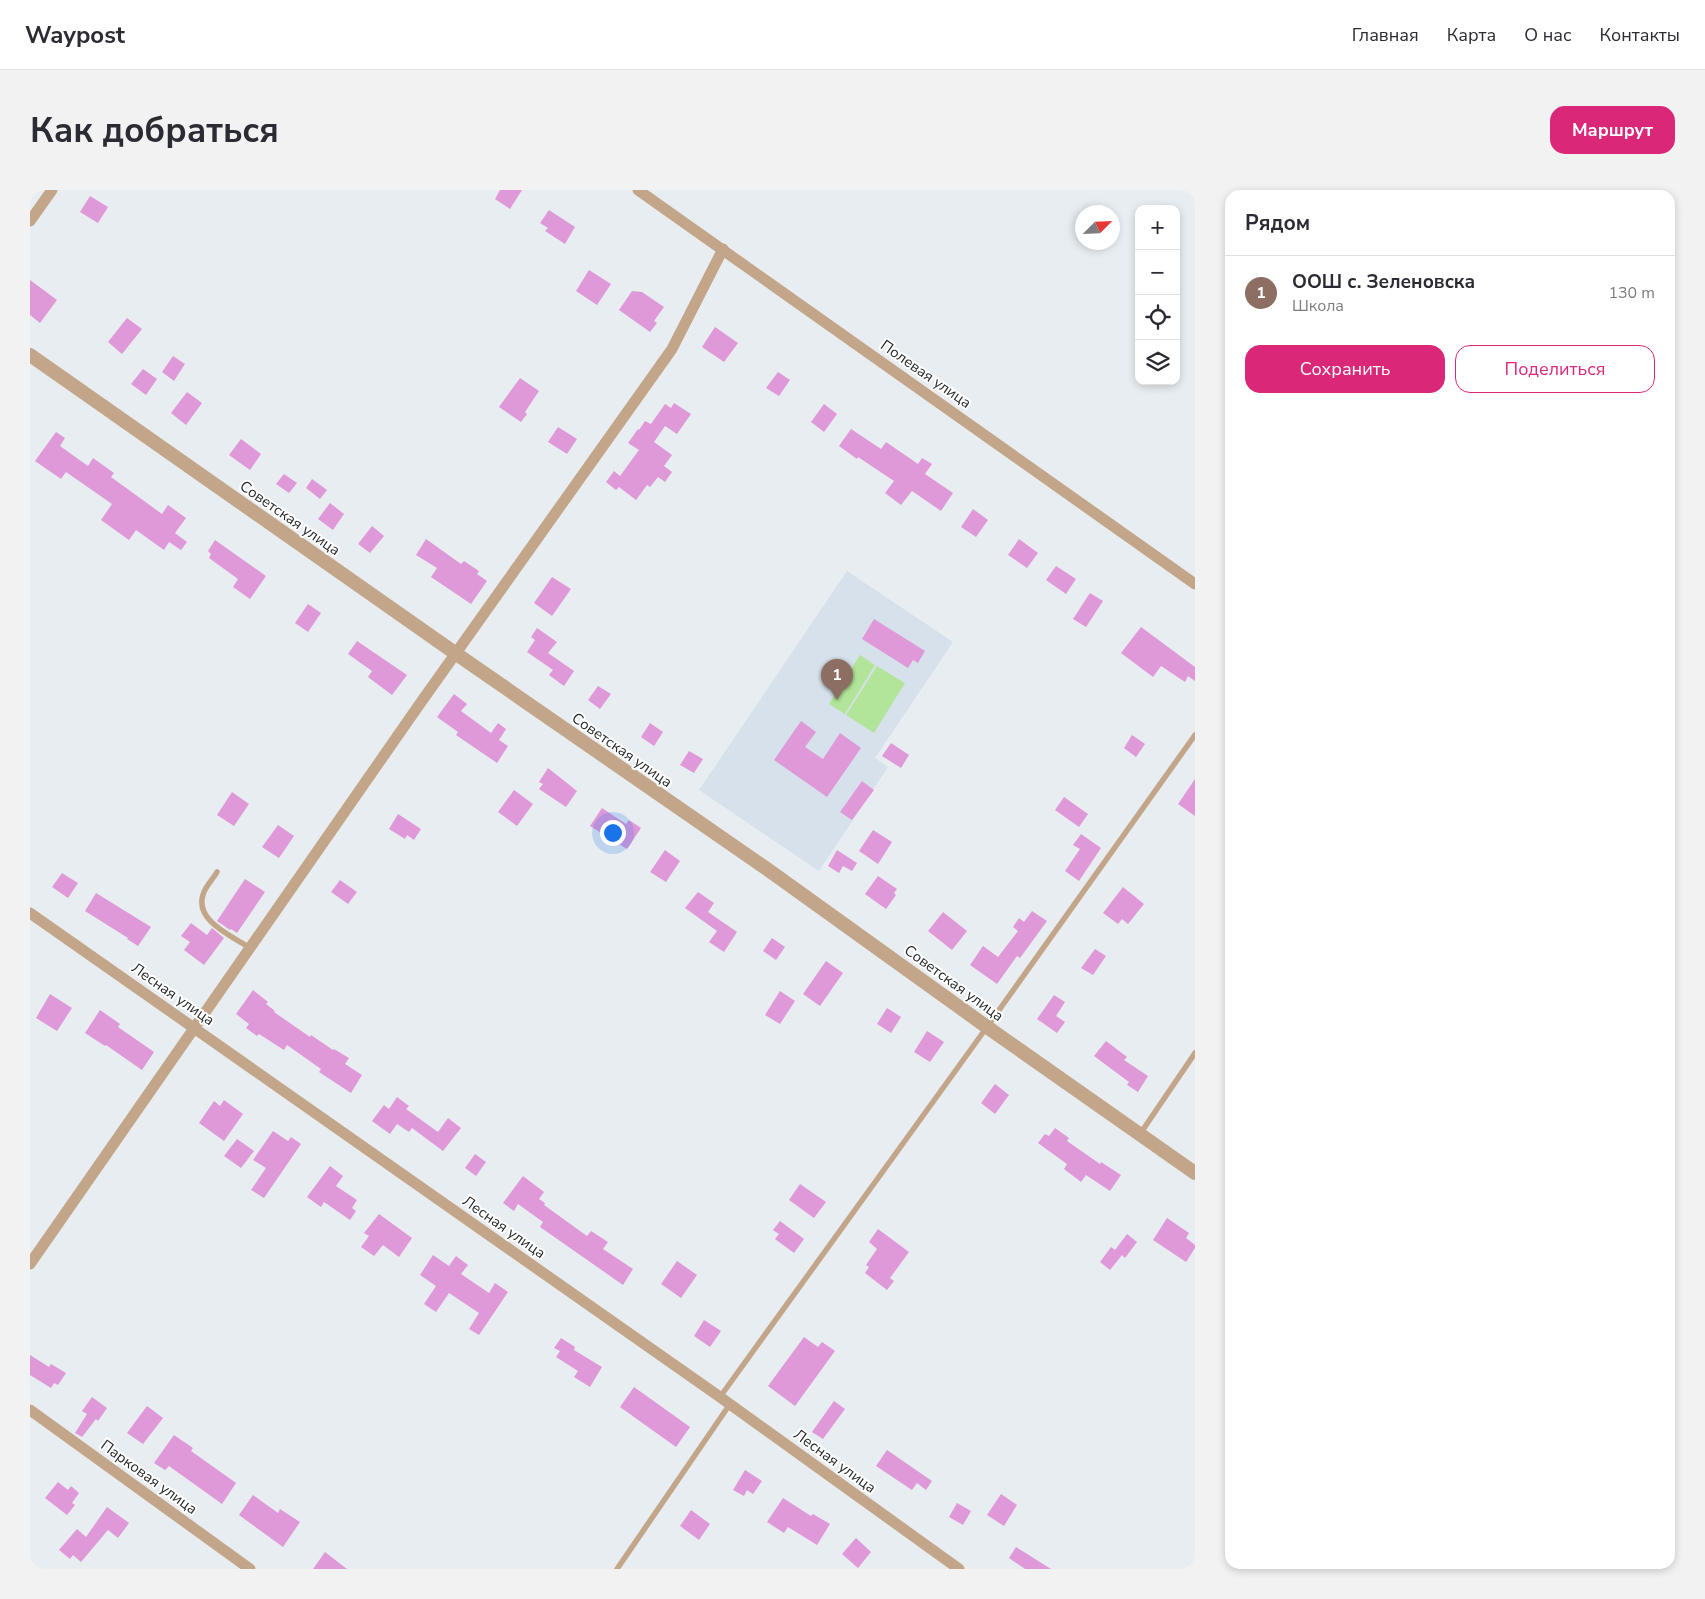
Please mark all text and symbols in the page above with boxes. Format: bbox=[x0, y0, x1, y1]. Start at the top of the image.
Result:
text: Waypost bbox=[25, 19, 125, 51]
text: Главная bbox=[1352, 23, 1419, 47]
text: Карта bbox=[1447, 23, 1496, 47]
text: О нас bbox=[1524, 23, 1572, 47]
text: Контакты bbox=[1600, 23, 1680, 47]
button: Маршрут bbox=[1550, 106, 1675, 154]
text: Как добраться bbox=[30, 107, 279, 154]
north arrow bbox=[1075, 205, 1120, 250]
map controls bbox=[1135, 205, 1180, 385]
button: + bbox=[1135, 205, 1180, 250]
text: Рядом bbox=[1245, 209, 1310, 237]
button: − bbox=[1135, 250, 1180, 295]
text: ООШ с. Зеленовска bbox=[1292, 269, 1475, 295]
text: 1 bbox=[1256, 282, 1266, 304]
text: 130 m bbox=[1608, 282, 1655, 304]
button: locate bbox=[1135, 295, 1180, 340]
text: Школа bbox=[1292, 295, 1344, 317]
street label: Полевая улица bbox=[877, 335, 975, 413]
button: layers bbox=[1135, 340, 1180, 385]
button: Сохранить bbox=[1245, 345, 1445, 393]
button: Поделиться bbox=[1455, 345, 1655, 393]
street label: Советская улица bbox=[236, 476, 344, 560]
pin: 1 bbox=[821, 659, 853, 700]
street label: Советская улица bbox=[568, 708, 676, 792]
your location bbox=[600, 820, 626, 846]
street label: Советская улица bbox=[900, 940, 1008, 1026]
street label: Лесная улица bbox=[128, 958, 218, 1030]
street label: Лесная улица bbox=[459, 1191, 549, 1263]
street label: Лесная улица bbox=[790, 1424, 880, 1498]
street label: Парковая улица bbox=[97, 1435, 201, 1519]

